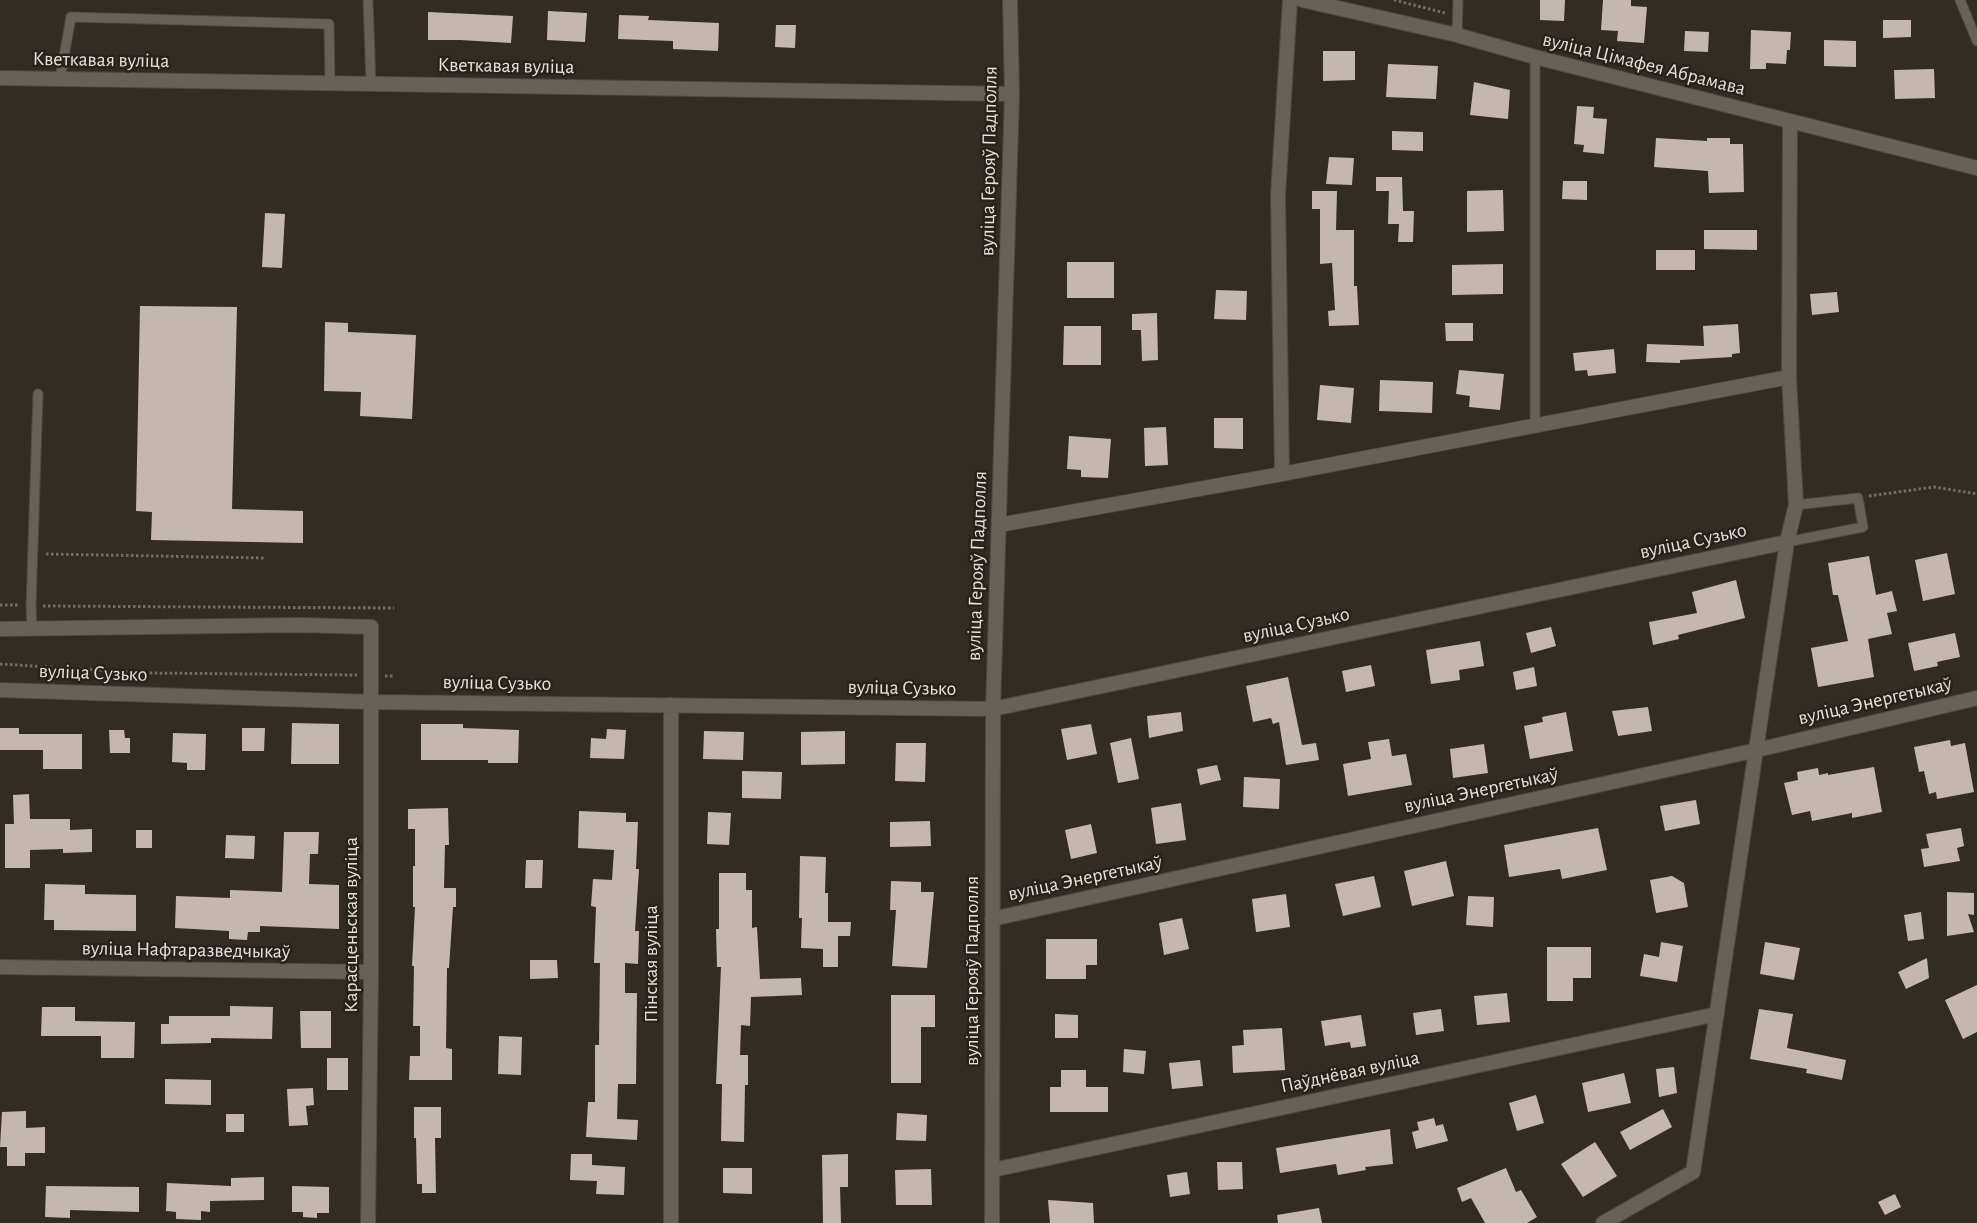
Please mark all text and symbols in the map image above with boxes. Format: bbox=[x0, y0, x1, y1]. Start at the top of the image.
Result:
street label: вуліца Цімафея Абрамава bbox=[1540, 27, 1748, 101]
street label: Кветкавая вуліца bbox=[32, 47, 170, 73]
street label: Кветкавая вуліца bbox=[437, 53, 575, 79]
street label: вуліца Герояў Падполля bbox=[975, 66, 1003, 256]
street label: вуліца Герояў Падполля bbox=[962, 471, 992, 661]
street label: вуліца Сузько bbox=[1637, 518, 1749, 564]
street label: вуліца Сузько bbox=[1240, 602, 1352, 648]
street label: вуліца Сузько bbox=[38, 659, 148, 687]
street label: вуліца Сузько bbox=[442, 670, 552, 696]
street label: вуліца Энергетыкаў bbox=[1796, 672, 1954, 730]
street label: вуліца Сузько bbox=[847, 675, 957, 701]
street label: вуліца Энергетыкаў bbox=[1402, 762, 1560, 818]
street label: Карасценьская вуліца bbox=[339, 837, 363, 1013]
street label: вуліца Энергетыкаў bbox=[1006, 850, 1164, 906]
street label: вуліца Герояў Падполля bbox=[960, 876, 984, 1066]
street label: Пінская вуліца bbox=[639, 905, 663, 1023]
street label: вуліца Нафтаразведчыкаў bbox=[82, 936, 290, 964]
street label: Паўднёвая вуліца bbox=[1278, 1046, 1422, 1098]

